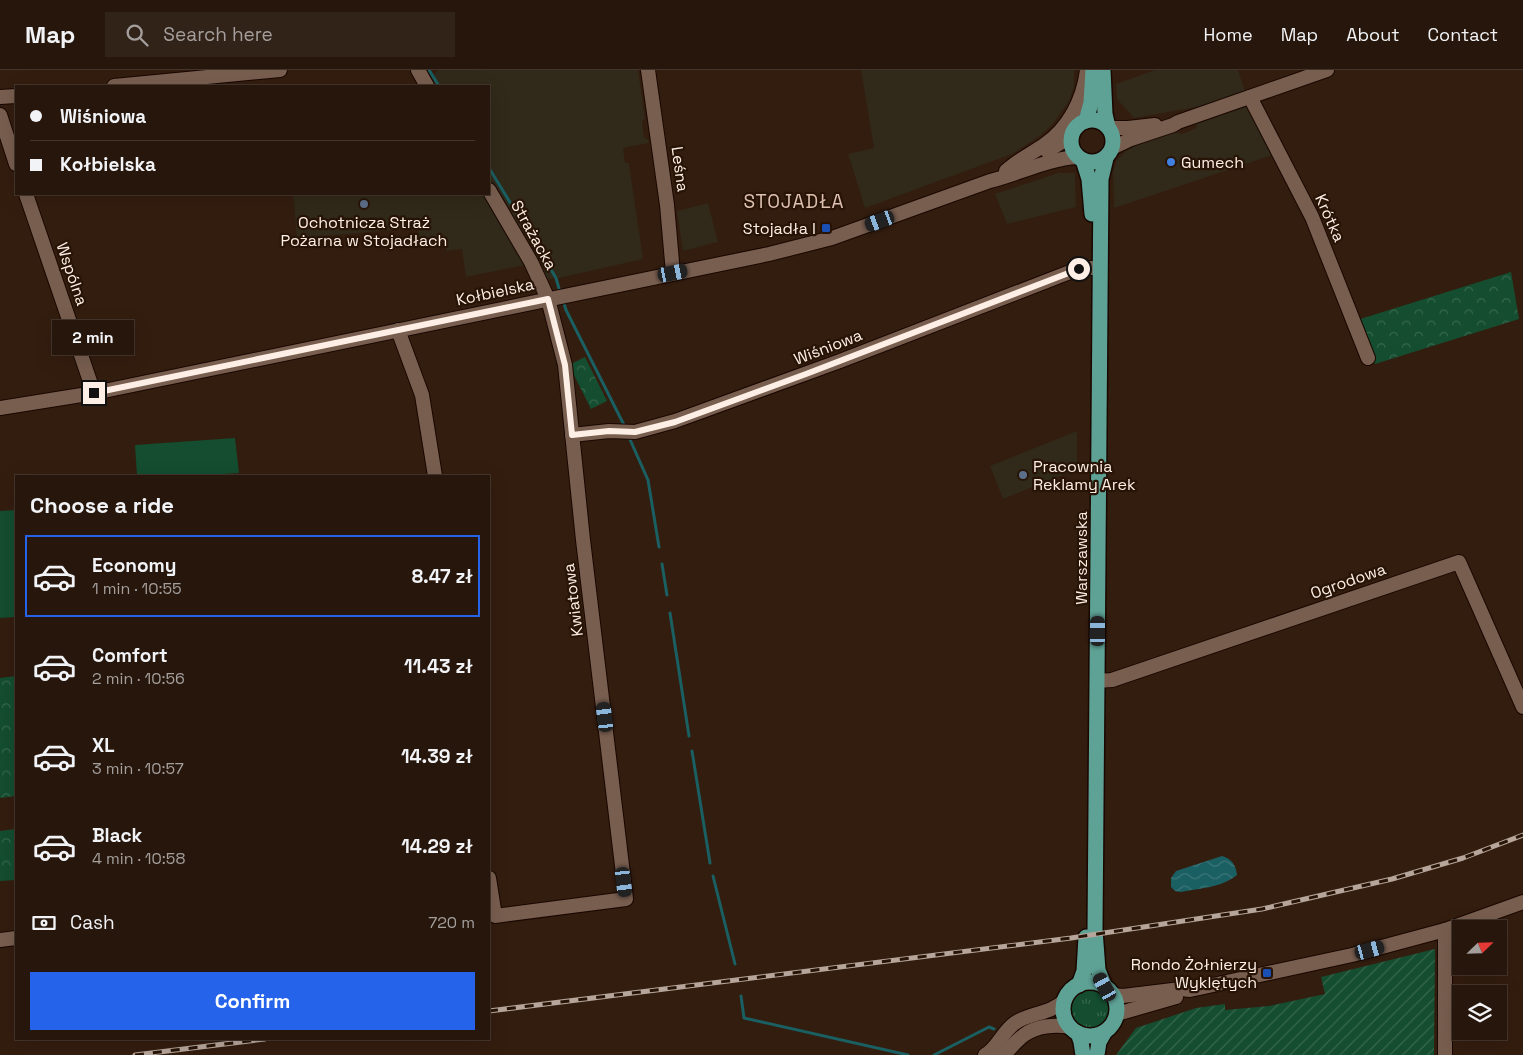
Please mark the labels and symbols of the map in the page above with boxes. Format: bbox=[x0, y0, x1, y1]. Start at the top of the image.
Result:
street label: Leśna bbox=[666, 145, 694, 193]
place label: Gumech bbox=[1181, 152, 1244, 173]
marker: Gumech bbox=[1165, 156, 1177, 168]
district label: STOJADŁA bbox=[743, 189, 845, 214]
street label: Krótka bbox=[1310, 191, 1350, 245]
street label: Strażacka bbox=[506, 196, 562, 274]
marker: Ochotnicza Straż Pożarna w Stojadłach bbox=[358, 198, 370, 210]
car bbox=[863, 209, 896, 233]
place label: Ochotnicza Straż Pożarna w Stojadłach bbox=[281, 212, 447, 251]
place label: Stojadła I bbox=[743, 218, 816, 239]
marker: Stojadła I bbox=[820, 222, 832, 234]
street label: Wspólna bbox=[51, 240, 93, 308]
route start bbox=[1068, 258, 1090, 280]
car bbox=[656, 263, 689, 283]
street label: Kołbielska bbox=[454, 274, 536, 310]
callout: 2 min bbox=[53, 320, 135, 356]
street label: Wiśniowa bbox=[791, 324, 865, 370]
route end bbox=[83, 382, 105, 404]
place label: Pracownia Reklamy Arek bbox=[1033, 456, 1136, 495]
marker: Pracownia Reklamy Arek bbox=[1017, 469, 1029, 481]
street label: Warszawska bbox=[1071, 511, 1092, 605]
street label: Ogrodowa bbox=[1307, 558, 1389, 604]
street label: Kwiatowa bbox=[558, 562, 588, 638]
car bbox=[1090, 616, 1105, 646]
car bbox=[595, 701, 614, 733]
car bbox=[614, 866, 633, 898]
north arrow bbox=[1452, 920, 1508, 975]
car bbox=[1353, 939, 1386, 961]
place label: Rondo Żołnierzy Wyklętych bbox=[1131, 954, 1257, 993]
marker: Rondo Żołnierzy Wyklętych bbox=[1261, 967, 1273, 979]
car bbox=[1091, 970, 1118, 1004]

